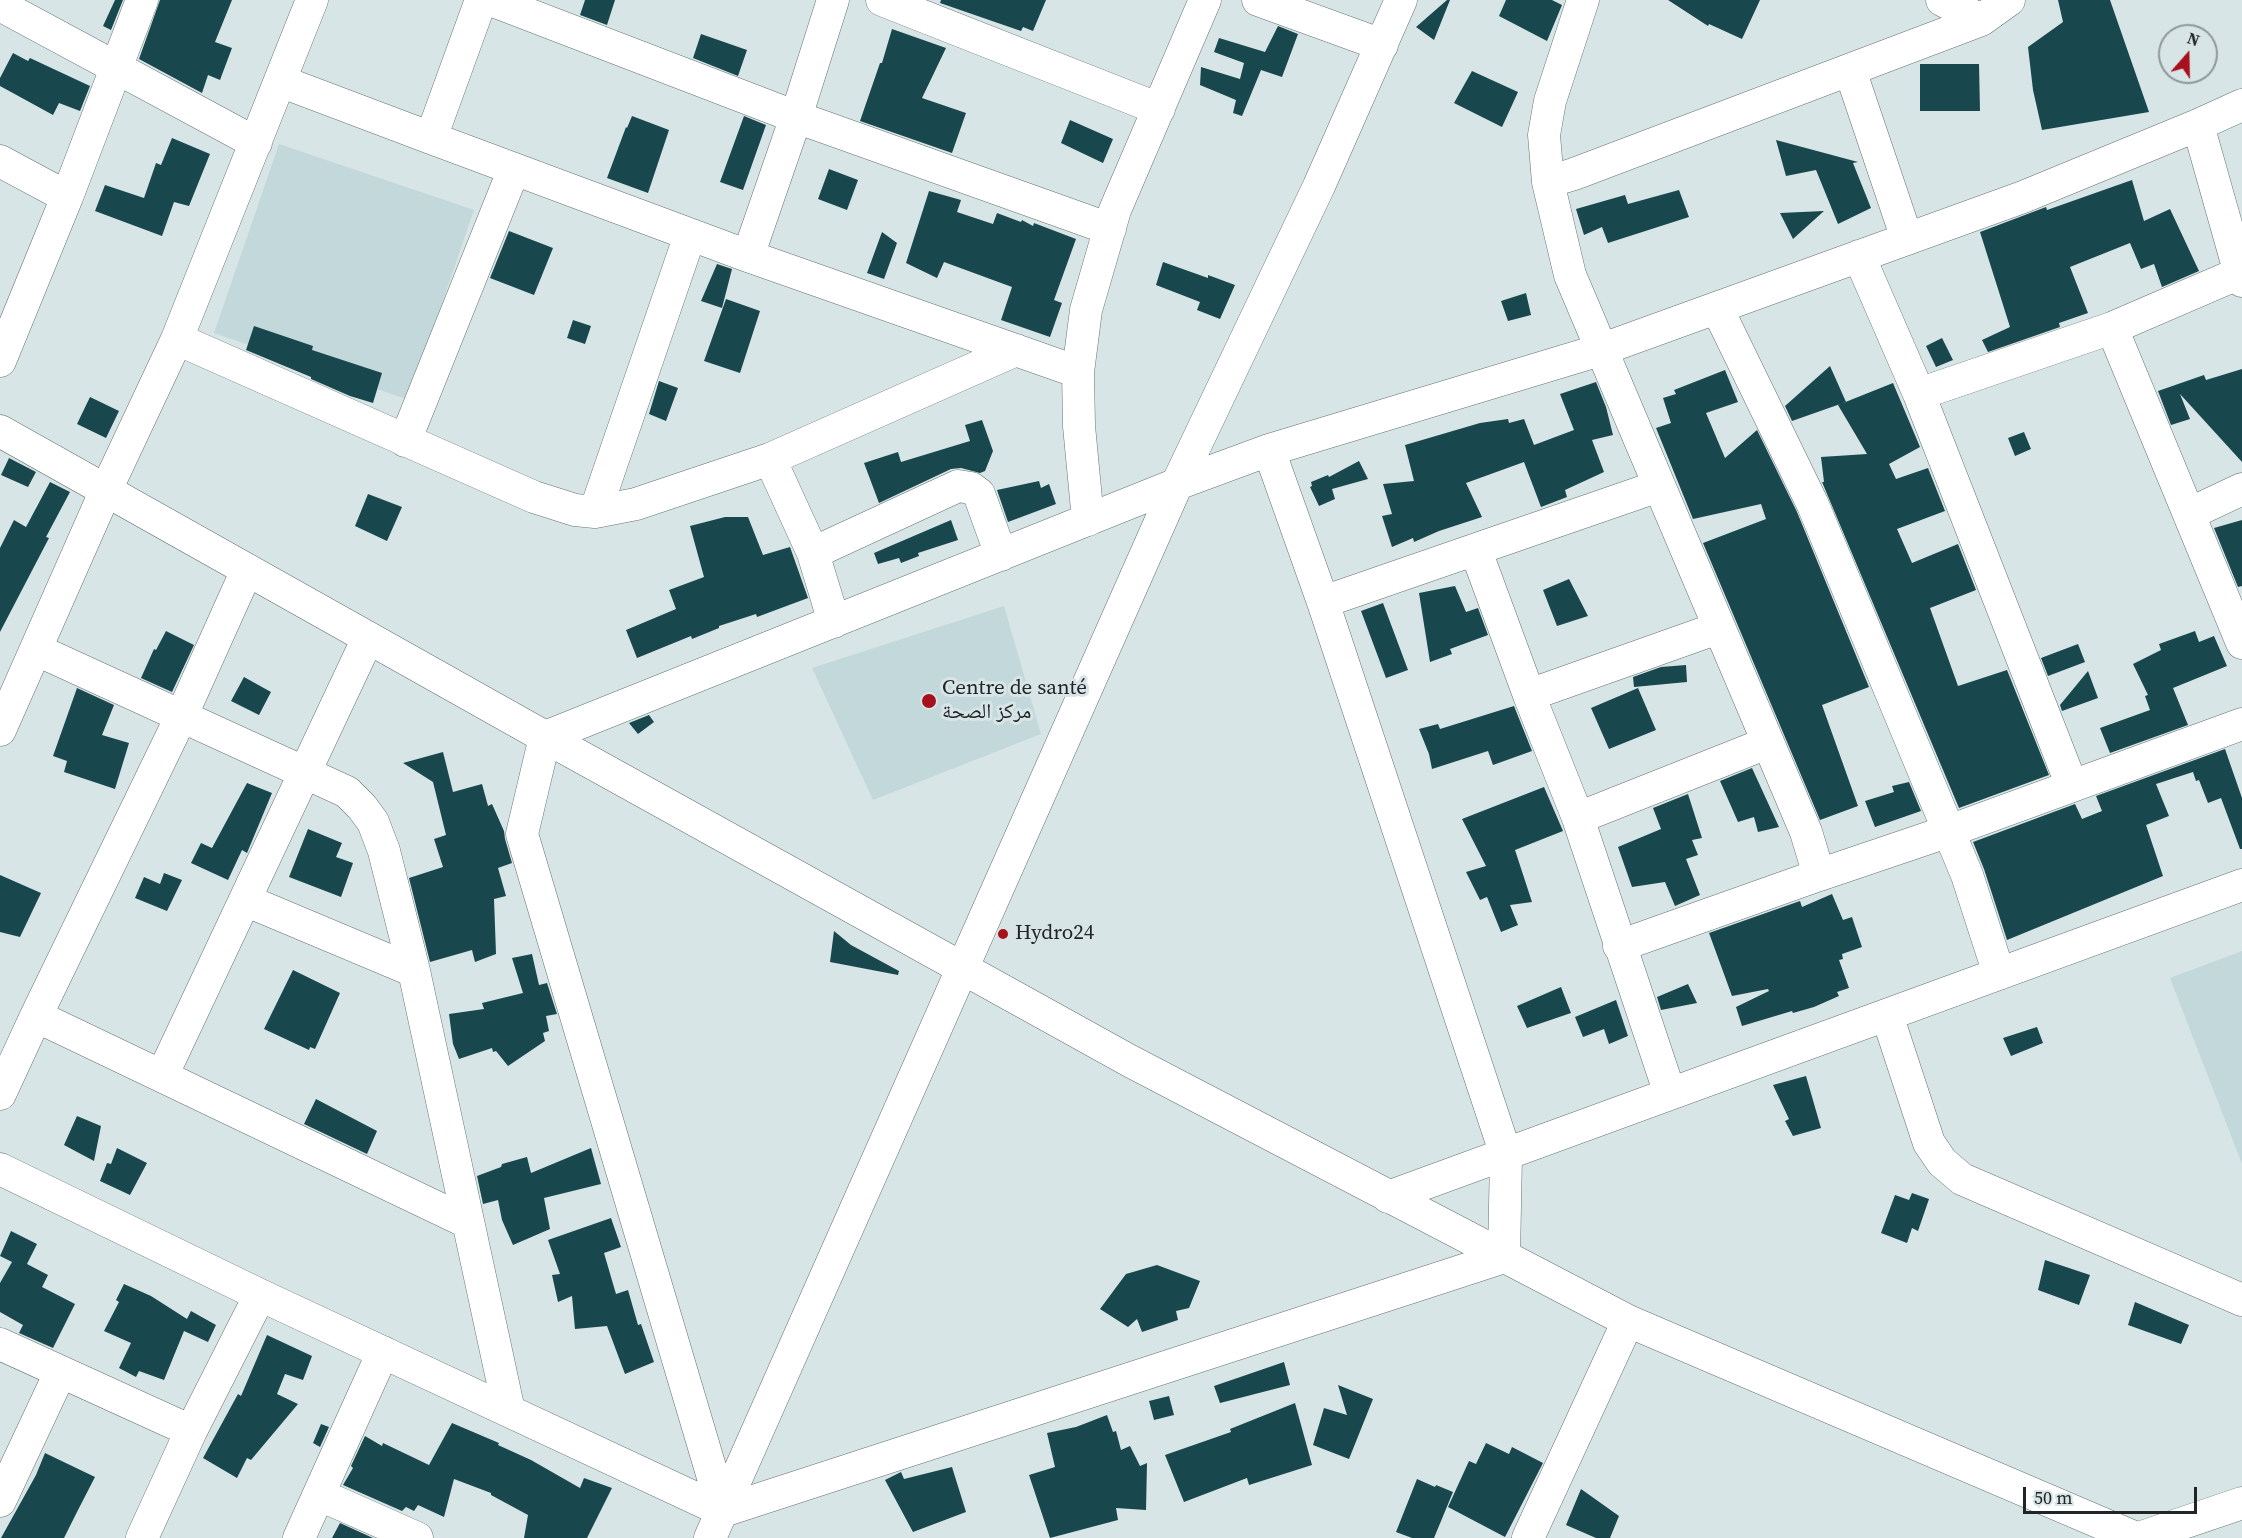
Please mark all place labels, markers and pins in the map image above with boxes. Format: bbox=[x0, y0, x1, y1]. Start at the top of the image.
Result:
place label: Centre de santé مركز الصحة bbox=[942, 676, 1087, 726]
marker: Centre de santé مركز الصحة bbox=[920, 692, 938, 710]
place label: Hydro24 bbox=[1015, 921, 1094, 947]
marker: Hydro24 bbox=[996, 927, 1010, 941]

